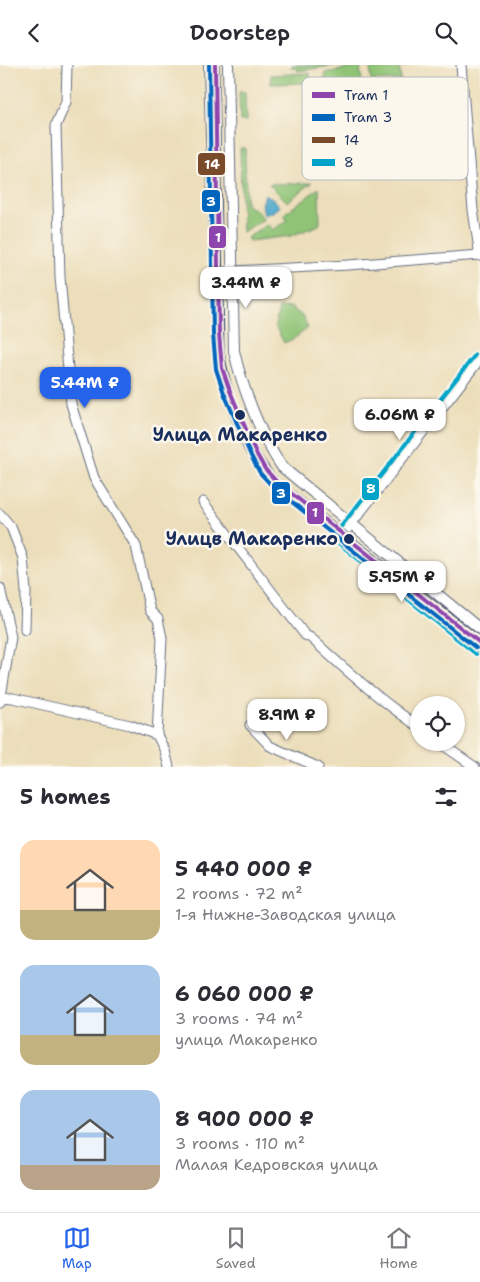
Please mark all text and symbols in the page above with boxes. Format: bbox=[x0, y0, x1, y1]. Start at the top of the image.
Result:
text: Doorstep bbox=[190, 18, 290, 47]
icon: back bbox=[20, 19, 48, 47]
icon: search bbox=[432, 19, 460, 47]
legend bbox=[302, 77, 468, 180]
text: Tram 1 bbox=[344, 86, 388, 104]
text: Tram 3 bbox=[344, 108, 392, 126]
text: 14 bbox=[344, 131, 359, 149]
line badge: 14 bbox=[197, 152, 226, 176]
text: 8 bbox=[344, 153, 354, 171]
text: 14 bbox=[204, 155, 220, 173]
line badge: 3 bbox=[201, 189, 221, 213]
text: 3 bbox=[206, 192, 216, 210]
line badge: 1 bbox=[208, 225, 227, 249]
text: 1 bbox=[215, 228, 221, 246]
pin: 3.44M ₽ bbox=[200, 267, 292, 309]
text: 3.44M ₽ bbox=[211, 272, 281, 293]
pin: 5.44M ₽ bbox=[39, 367, 131, 409]
text: 5.44M ₽ bbox=[51, 372, 119, 393]
pin: 6.06M ₽ bbox=[354, 399, 446, 441]
text: 6.06M ₽ bbox=[365, 404, 435, 425]
marker: Улица Макаренко bbox=[233, 408, 247, 422]
place label: Улица Макаренко bbox=[153, 423, 327, 447]
line badge: 8 bbox=[361, 477, 380, 501]
text: 8 bbox=[366, 479, 376, 497]
line badge: 3 bbox=[271, 481, 291, 505]
text: 3 bbox=[276, 484, 286, 502]
line badge: 1 bbox=[306, 501, 325, 525]
text: 1 bbox=[312, 503, 318, 521]
place label: Улицв Макаренко bbox=[165, 527, 338, 551]
marker: Улицв Макаренко bbox=[342, 532, 356, 546]
pin: 5.95M ₽ bbox=[356, 561, 448, 603]
text: 5.95M ₽ bbox=[369, 566, 435, 587]
map controls bbox=[410, 696, 465, 751]
button: locate bbox=[410, 696, 465, 751]
pin: 8.9M ₽ bbox=[246, 699, 328, 741]
text: 8.9M ₽ bbox=[258, 704, 316, 725]
text: 5 homes bbox=[20, 783, 111, 811]
icon: filters bbox=[432, 783, 460, 811]
text: 5 440 000 ₽ bbox=[175, 855, 313, 883]
icon: home bbox=[60, 860, 120, 920]
text: 2 rooms · 72 m² bbox=[175, 883, 303, 904]
text: 1-я Нижне-Заводская улица bbox=[175, 904, 396, 925]
text: 6 060 000 ₽ bbox=[175, 980, 314, 1008]
icon: home bbox=[60, 985, 120, 1045]
text: 3 rooms · 74 m² bbox=[175, 1008, 303, 1029]
text: улица Макаренко bbox=[175, 1029, 318, 1050]
text: 8 900 000 ₽ bbox=[175, 1105, 314, 1133]
icon: home bbox=[60, 1110, 120, 1170]
text: 3 rooms · 110 m² bbox=[175, 1133, 305, 1154]
text: Малая Кедровская улица bbox=[175, 1154, 378, 1175]
tab: Map bbox=[62, 1224, 92, 1272]
tab: Saved bbox=[216, 1224, 256, 1272]
tab: Home bbox=[380, 1224, 418, 1272]

